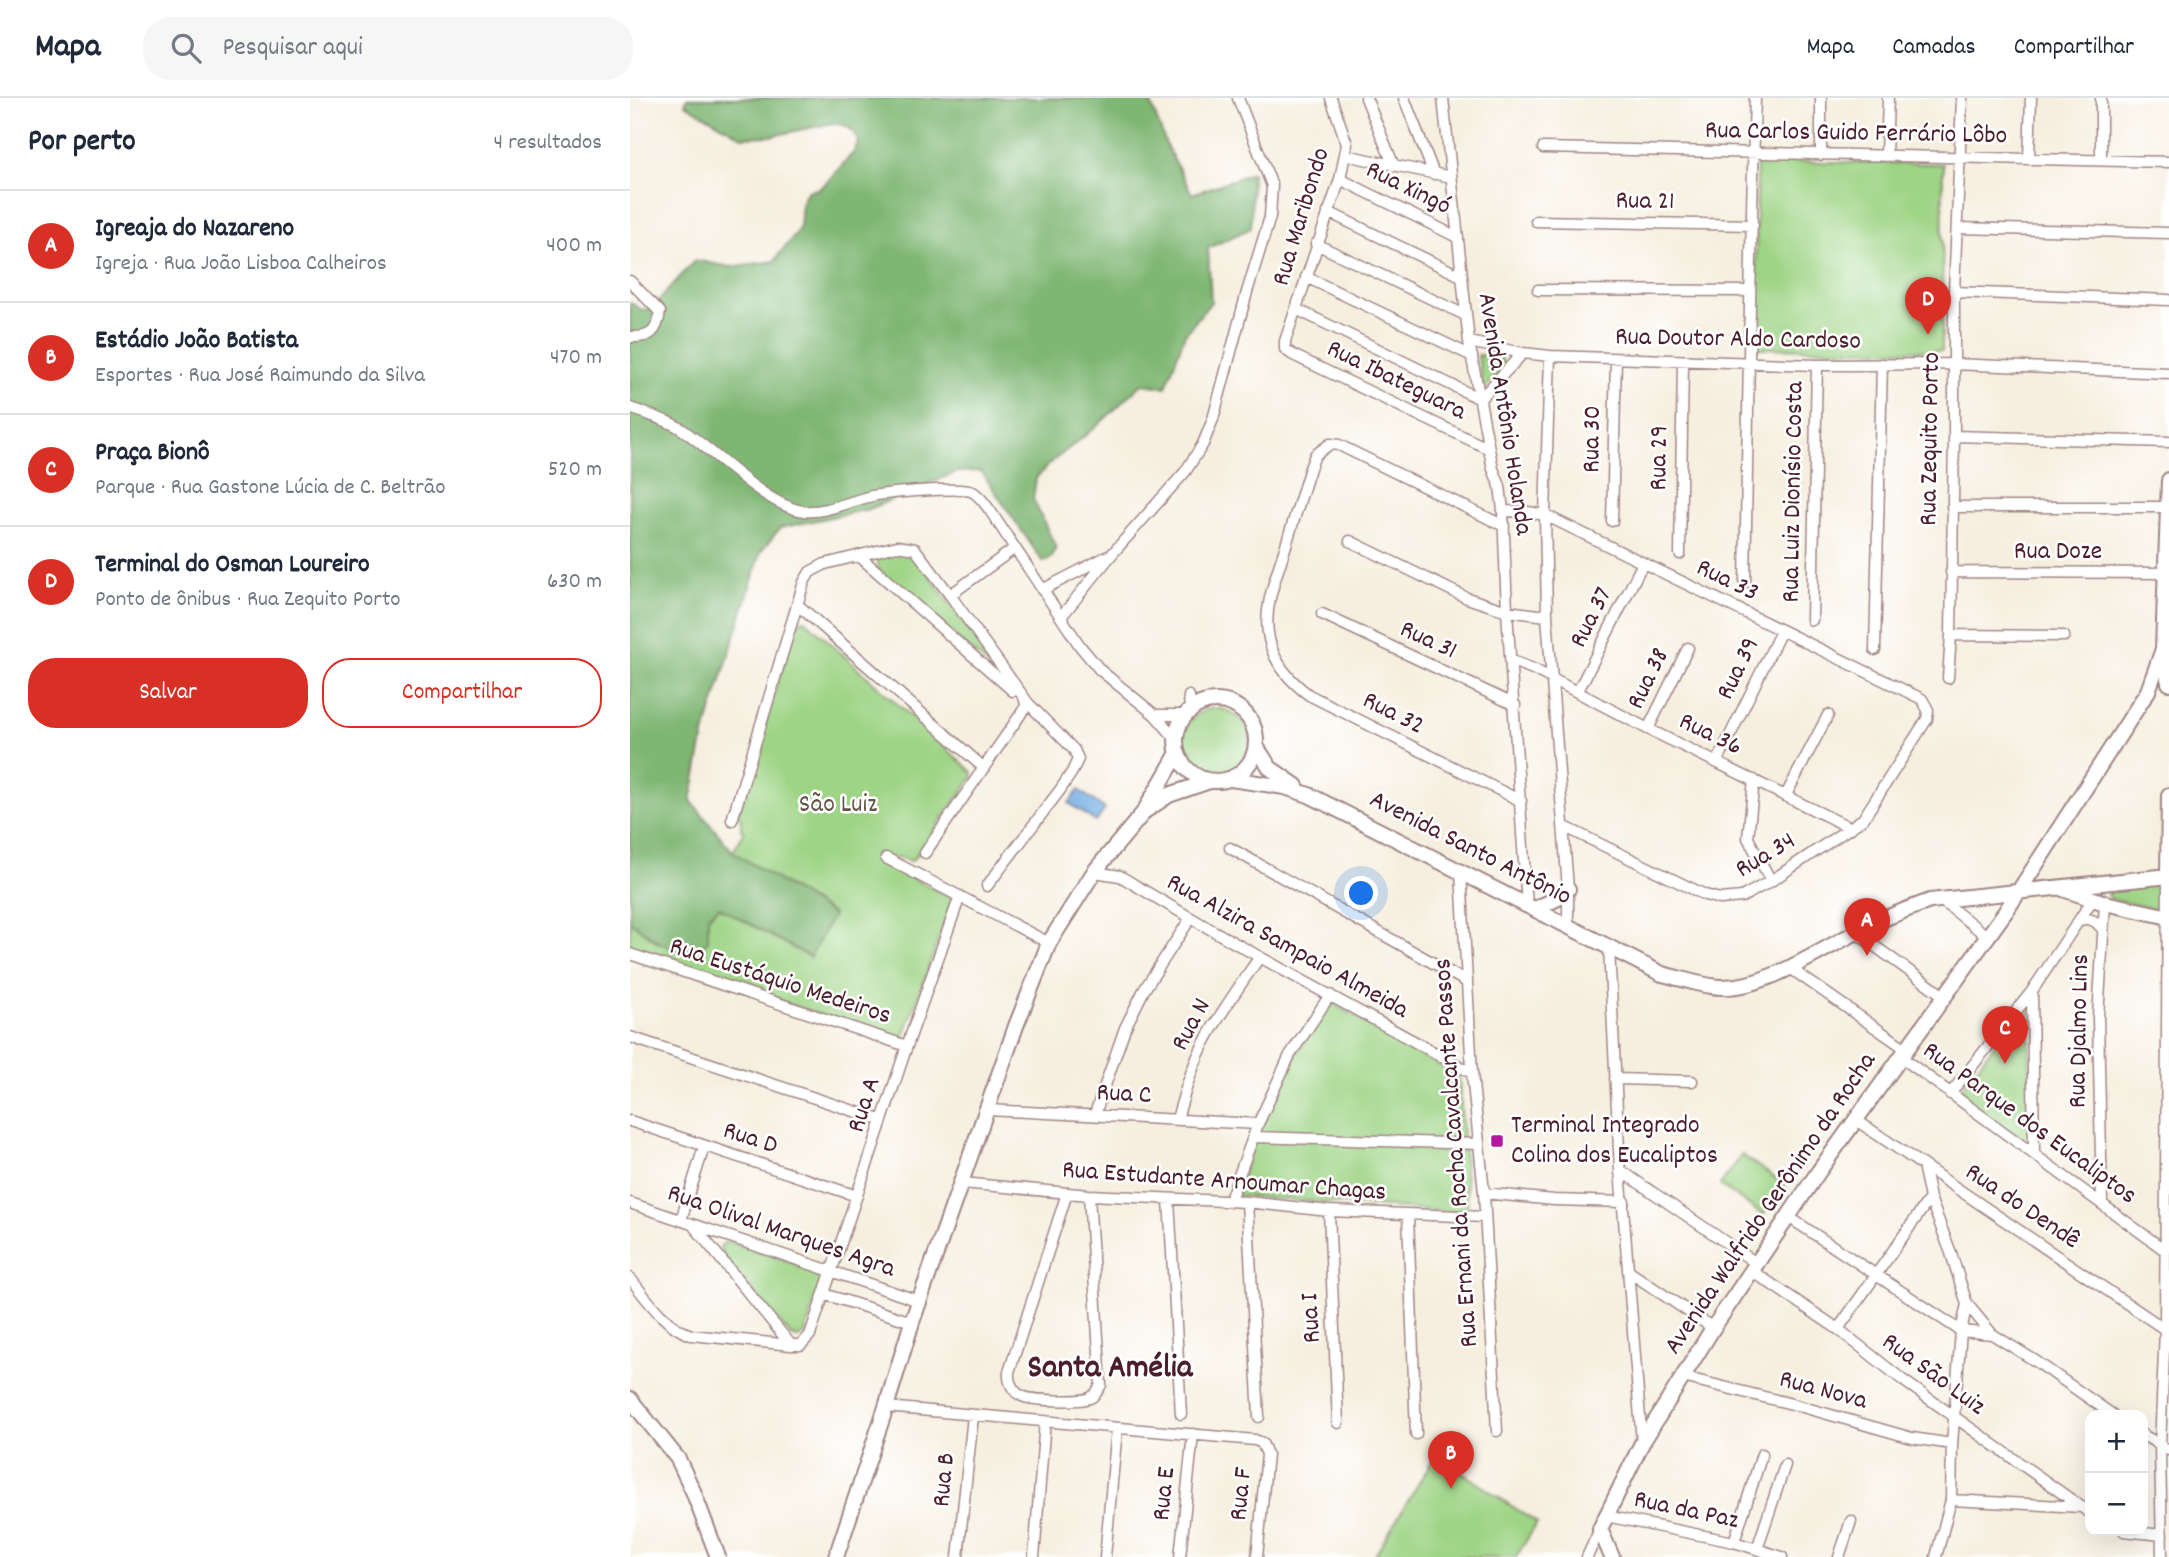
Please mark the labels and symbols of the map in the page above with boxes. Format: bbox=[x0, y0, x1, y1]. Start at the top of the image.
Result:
street label: Rua Carlos Guido Ferrário Lôbo bbox=[1704, 113, 2008, 155]
street label: Rua Maribondo bbox=[1263, 143, 1341, 291]
street label: Rua Xingó bbox=[1359, 152, 1457, 226]
street label: Rua 21 bbox=[1615, 183, 1675, 221]
pin: D bbox=[1905, 277, 1951, 335]
street label: Avenida Antônio Holanda bbox=[1467, 290, 1542, 539]
street label: Rua Doutor Aldo Cardoso bbox=[1615, 319, 1861, 361]
street label: Rua Ibateguara bbox=[1320, 331, 1473, 431]
street label: Rua Zequito Porto bbox=[1911, 352, 1951, 526]
street label: Rua Luiz Dionísio Costa bbox=[1774, 380, 1814, 603]
street label: Rua 30 bbox=[1574, 405, 1612, 473]
street label: Rua 29 bbox=[1641, 425, 1679, 491]
street label: Rua Doze bbox=[2014, 534, 2102, 571]
street label: Rua 33 bbox=[1690, 550, 1764, 612]
street label: Rua 37 bbox=[1561, 581, 1623, 655]
street label: Rua 31 bbox=[1393, 612, 1463, 670]
street label: Rua 39 bbox=[1708, 631, 1770, 707]
street label: Rua 38 bbox=[1618, 642, 1680, 716]
street label: Rua 32 bbox=[1356, 683, 1430, 745]
street label: Rua 36 bbox=[1672, 704, 1748, 766]
street label: Avenida Santo Antônio bbox=[1363, 782, 1577, 916]
park label: São Luiz bbox=[799, 787, 877, 824]
street label: Rua 34 bbox=[1729, 824, 1803, 888]
street label: Rua Alzira Sampaio Almeida bbox=[1159, 865, 1415, 1029]
your location bbox=[1344, 876, 1378, 910]
pin: A bbox=[1844, 898, 1890, 956]
street label: Rua Eustáquio Medeiros bbox=[665, 929, 895, 1035]
street label: Rua Djalmo Lins bbox=[2060, 954, 2100, 1108]
street label: Rua Ernani da Rocha Cavalcante Passos bbox=[1425, 957, 1489, 1349]
street label: Rua N bbox=[1163, 992, 1221, 1058]
pin: C bbox=[1982, 1006, 2028, 1064]
street label: Rua Parque dos Eucaliptos bbox=[1914, 1033, 2144, 1215]
street label: Avenida Walfrido Gerônimo da Rocha bbox=[1656, 1045, 1887, 1362]
street label: Rua A bbox=[839, 1073, 891, 1137]
street label: Rua C bbox=[1096, 1075, 1153, 1115]
place label: Terminal Integrado Colina dos Eucaliptos bbox=[1511, 1108, 1718, 1175]
street label: Rua D bbox=[718, 1113, 782, 1165]
marker: Terminal Integrado Colina dos Eucaliptos bbox=[1489, 1133, 1505, 1149]
street label: Rua Estudante Arnoumar Chagas bbox=[1061, 1152, 1387, 1212]
street label: Rua do Dendê bbox=[1957, 1155, 2087, 1259]
street label: Rua Olival Marques Agra bbox=[662, 1176, 901, 1289]
street label: Rua I bbox=[1292, 1292, 1332, 1344]
street label: Rua São Luiz bbox=[1873, 1325, 1993, 1425]
district label: Santa Amélia bbox=[1028, 1346, 1194, 1393]
street label: Rua Nova bbox=[1775, 1362, 1872, 1421]
pin: B bbox=[1428, 1431, 1474, 1489]
street label: Rua B bbox=[924, 1451, 966, 1509]
street label: Rua E bbox=[1144, 1465, 1186, 1523]
street label: Rua F bbox=[1221, 1465, 1263, 1523]
street label: Rua da Paz bbox=[1630, 1482, 1742, 1540]

